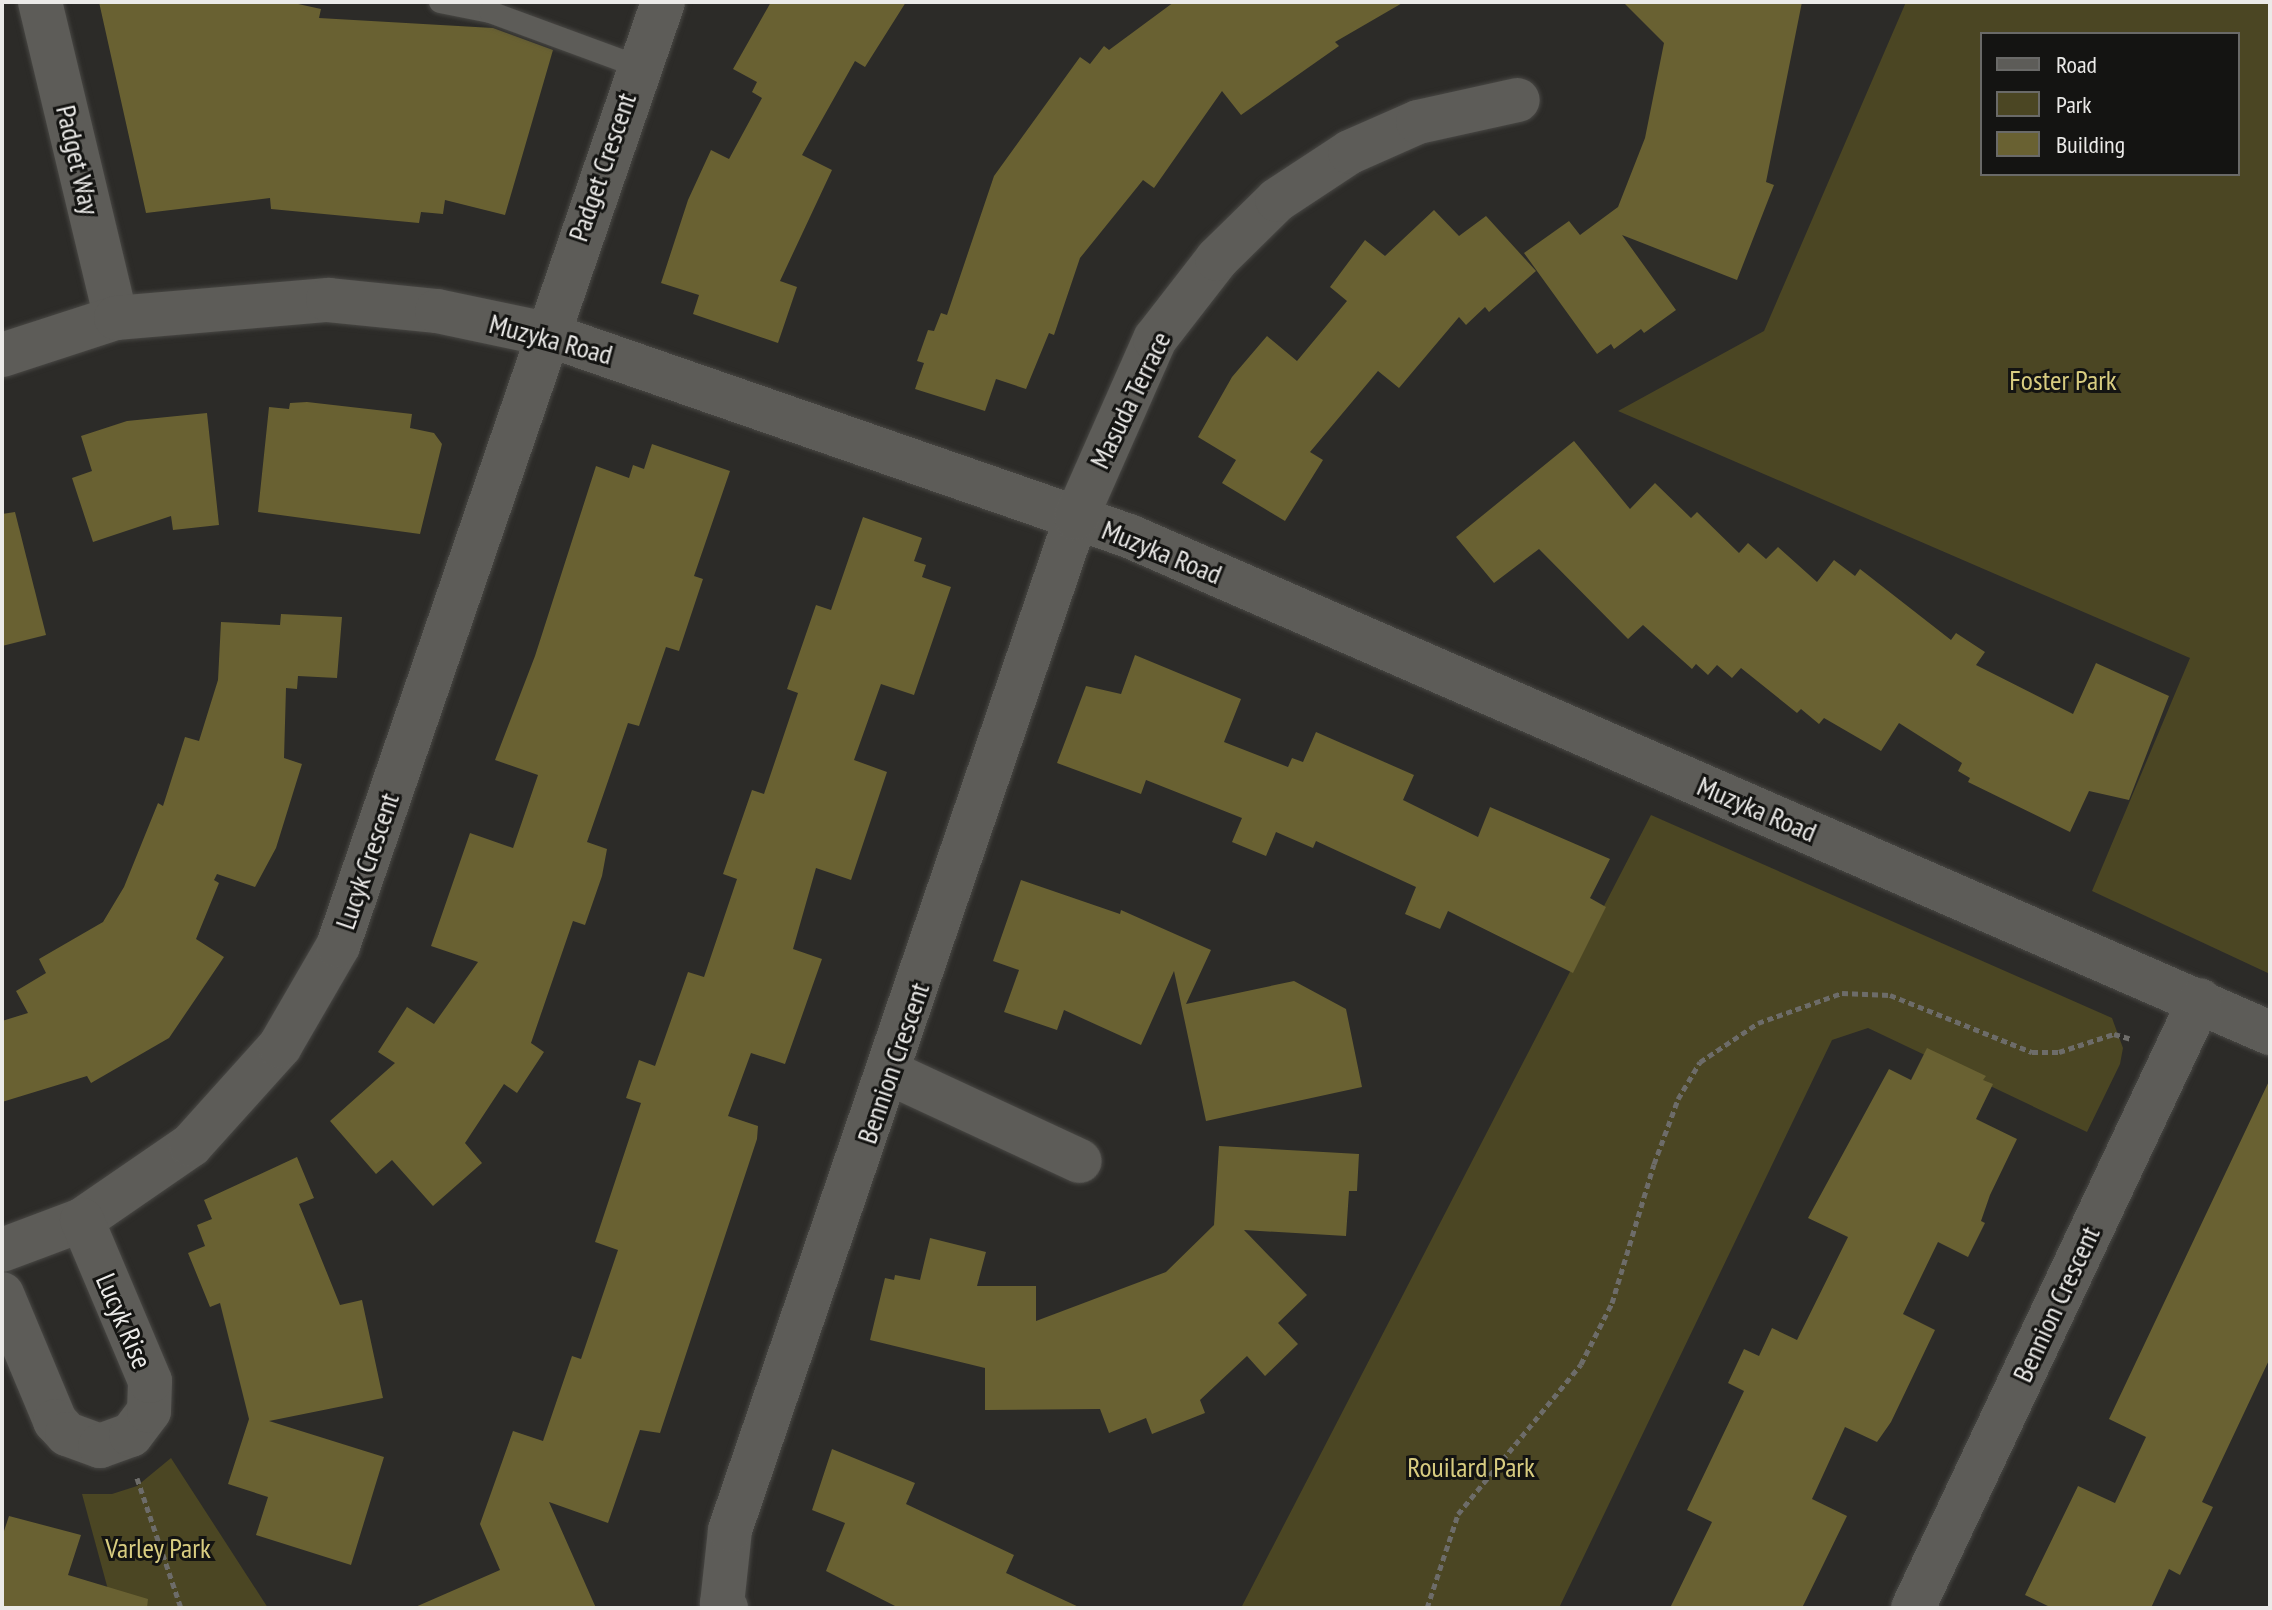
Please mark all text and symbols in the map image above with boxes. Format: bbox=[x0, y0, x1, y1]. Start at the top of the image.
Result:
legend bbox=[1980, 32, 2240, 176]
text: Road bbox=[2056, 49, 2097, 80]
street label: Padget Crescent bbox=[561, 88, 643, 246]
text: Park bbox=[2056, 89, 2092, 120]
street label: Padget Way bbox=[49, 102, 107, 218]
text: Building bbox=[2056, 129, 2125, 160]
street label: Muzyka Road bbox=[486, 306, 616, 372]
street label: Masuda Terrace bbox=[1082, 326, 1178, 474]
park label: Foster Park bbox=[2009, 363, 2117, 397]
street label: Muzyka Road bbox=[1097, 513, 1227, 591]
street label: Muzyka Road bbox=[1692, 769, 1822, 849]
street label: Lucyk Crescent bbox=[328, 788, 406, 934]
street label: Bennion Crescent bbox=[850, 978, 936, 1148]
street label: Bennion Crescent bbox=[2005, 1221, 2107, 1387]
street label: Lucyk Rise bbox=[89, 1268, 159, 1374]
park label: Rouilard Park bbox=[1407, 1450, 1535, 1484]
park label: Varley Park bbox=[105, 1531, 211, 1565]

